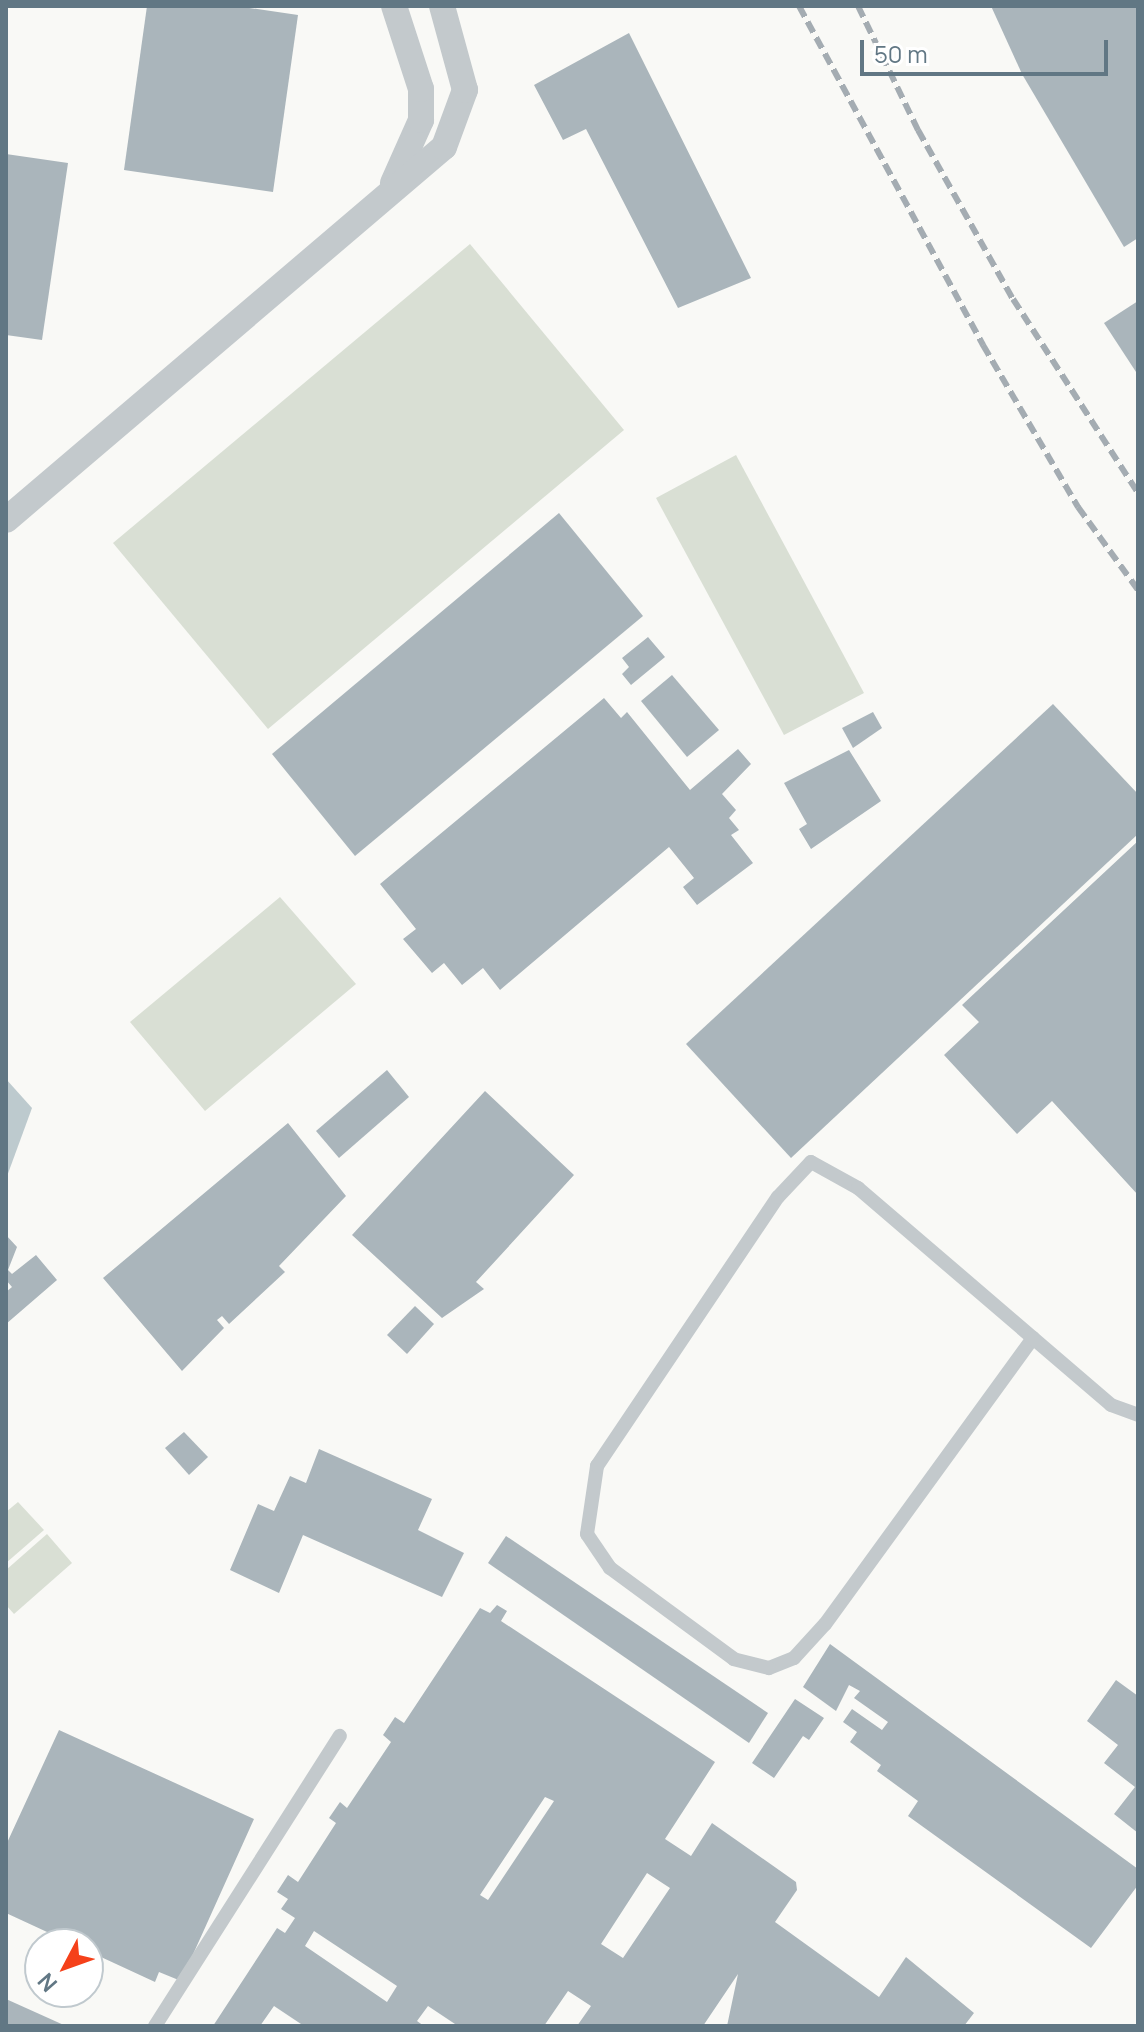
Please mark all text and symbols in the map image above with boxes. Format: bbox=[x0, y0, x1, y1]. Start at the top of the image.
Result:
scale bar bbox=[864, 24, 1112, 74]
text: 50 m bbox=[874, 37, 928, 70]
north arrow bbox=[24, 1928, 104, 2008]
text: N bbox=[31, 1967, 64, 1998]

